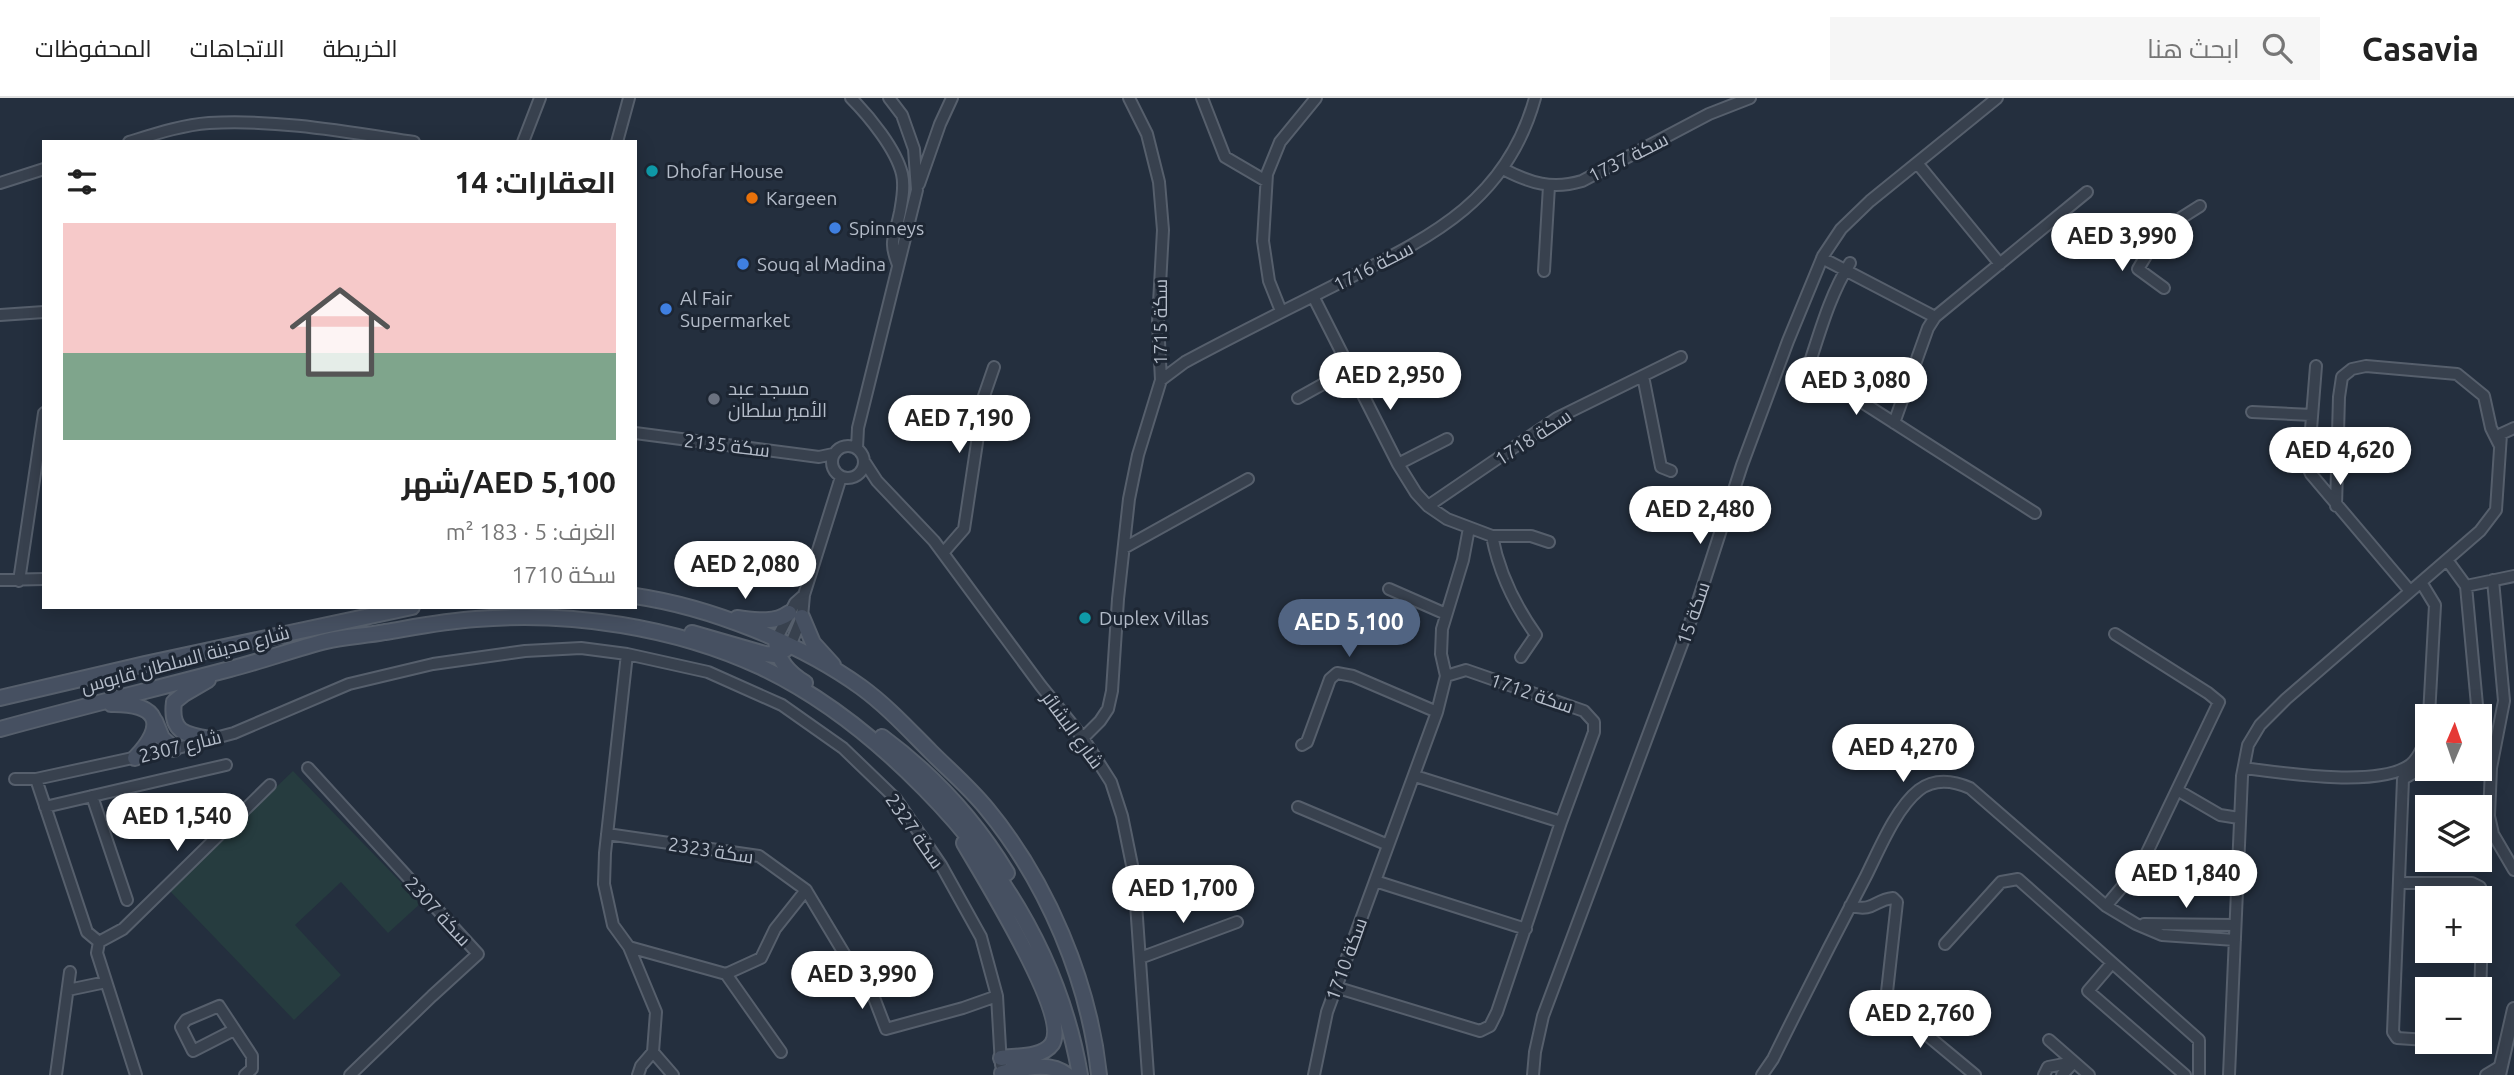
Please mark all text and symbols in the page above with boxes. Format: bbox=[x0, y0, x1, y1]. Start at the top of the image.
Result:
search box bbox=[1830, 17, 2320, 80]
icon: search bbox=[2258, 29, 2296, 67]
text: Casavia bbox=[2362, 30, 2479, 67]
text: ابحث هنا bbox=[2147, 34, 2240, 63]
text: المحفوظات bbox=[35, 35, 152, 62]
text: الاتجاهات bbox=[190, 35, 285, 62]
text: الخريطة bbox=[323, 35, 398, 62]
street label: سكة 1737 bbox=[1584, 128, 1672, 186]
place label: Dhofar House bbox=[666, 160, 784, 182]
icon: filters bbox=[63, 163, 101, 201]
marker: Dhofar House bbox=[644, 163, 660, 179]
text: العقارات: 14 bbox=[454, 165, 616, 199]
place label: Kargeen bbox=[766, 187, 837, 209]
marker: Kargeen bbox=[744, 190, 760, 206]
pin: AED 3,990 bbox=[2042, 214, 2202, 273]
place label: Spinneys bbox=[849, 217, 924, 239]
marker: Spinneys bbox=[827, 220, 843, 236]
text: AED 3,990 bbox=[2067, 223, 2177, 248]
street label: سكة 1716 bbox=[1329, 237, 1417, 295]
place label: Souq al Madina bbox=[757, 253, 886, 275]
marker: Souq al Madina bbox=[735, 256, 751, 272]
icon: home bbox=[277, 269, 403, 395]
street label: سكة 1715 bbox=[1149, 279, 1171, 365]
place label: Al Fair Supermarket bbox=[680, 287, 791, 331]
marker: Al Fair Supermarket bbox=[658, 301, 674, 317]
pin: AED 2,950 bbox=[1310, 352, 1470, 412]
pin: AED 3,080 bbox=[1776, 358, 1936, 417]
text: AED 2,950 bbox=[1335, 362, 1445, 387]
text: AED 3,080 bbox=[1801, 367, 1911, 392]
place label: مسجد عبد الأمير سلطان bbox=[728, 377, 827, 422]
marker: مسجد عبد الأمير سلطان bbox=[706, 391, 722, 407]
pin: AED 7,190 bbox=[879, 396, 1039, 455]
street label: سكة 1718 bbox=[1491, 404, 1575, 470]
text: AED 7,190 bbox=[904, 405, 1014, 430]
pin: AED 4,620 bbox=[2260, 428, 2420, 487]
street label: سكة 2135 bbox=[683, 429, 771, 461]
text: AED 4,620 bbox=[2285, 437, 2395, 462]
text: AED 5,100/شهر bbox=[402, 465, 616, 499]
pin: AED 2,480 bbox=[1620, 486, 1780, 546]
text: AED 2,480 bbox=[1645, 496, 1755, 521]
text: الغرف: 5 · 183 m² bbox=[446, 519, 616, 544]
pin: AED 2,080 bbox=[665, 542, 825, 601]
text: AED 2,080 bbox=[690, 551, 800, 576]
text: سكة 1710 bbox=[511, 562, 616, 587]
street label: سكة 15 bbox=[1672, 579, 1714, 647]
pin: AED 5,100 bbox=[1269, 600, 1429, 659]
place label: Duplex Villas bbox=[1099, 607, 1209, 629]
text: AED 5,100 bbox=[1294, 609, 1404, 634]
marker: Duplex Villas bbox=[1077, 610, 1093, 626]
street label: شارع مدينة السلطان قابوس bbox=[78, 621, 292, 700]
street label: سكة 1712 bbox=[1488, 669, 1576, 717]
street label: شارع البشائر bbox=[1035, 686, 1108, 775]
north arrow bbox=[2415, 704, 2492, 780]
map controls bbox=[2415, 704, 2492, 1054]
pin: AED 4,270 bbox=[1823, 724, 1983, 784]
street label: 2307 شارع bbox=[137, 725, 224, 770]
text: AED 4,270 bbox=[1848, 734, 1958, 759]
street label: سكة 2327 bbox=[881, 789, 949, 873]
pin: AED 1,540 bbox=[97, 794, 257, 853]
button: layers bbox=[2415, 795, 2492, 872]
text: AED 1,540 bbox=[122, 803, 232, 828]
street label: سكة 2323 bbox=[667, 832, 755, 868]
pin: AED 1,840 bbox=[2106, 850, 2266, 910]
text: AED 1,840 bbox=[2131, 860, 2241, 885]
pin: AED 1,700 bbox=[1103, 866, 1263, 925]
street label: سكة 2307 bbox=[400, 872, 476, 950]
text: AED 1,700 bbox=[1128, 875, 1238, 900]
button: + bbox=[2415, 886, 2492, 963]
street label: سكة 1710 bbox=[1321, 915, 1371, 1003]
pin: AED 3,990 bbox=[782, 951, 942, 1011]
text: AED 3,990 bbox=[807, 961, 917, 986]
button: − bbox=[2415, 977, 2492, 1054]
pin: AED 2,760 bbox=[1840, 990, 2000, 1050]
text: AED 2,760 bbox=[1865, 1000, 1975, 1025]

